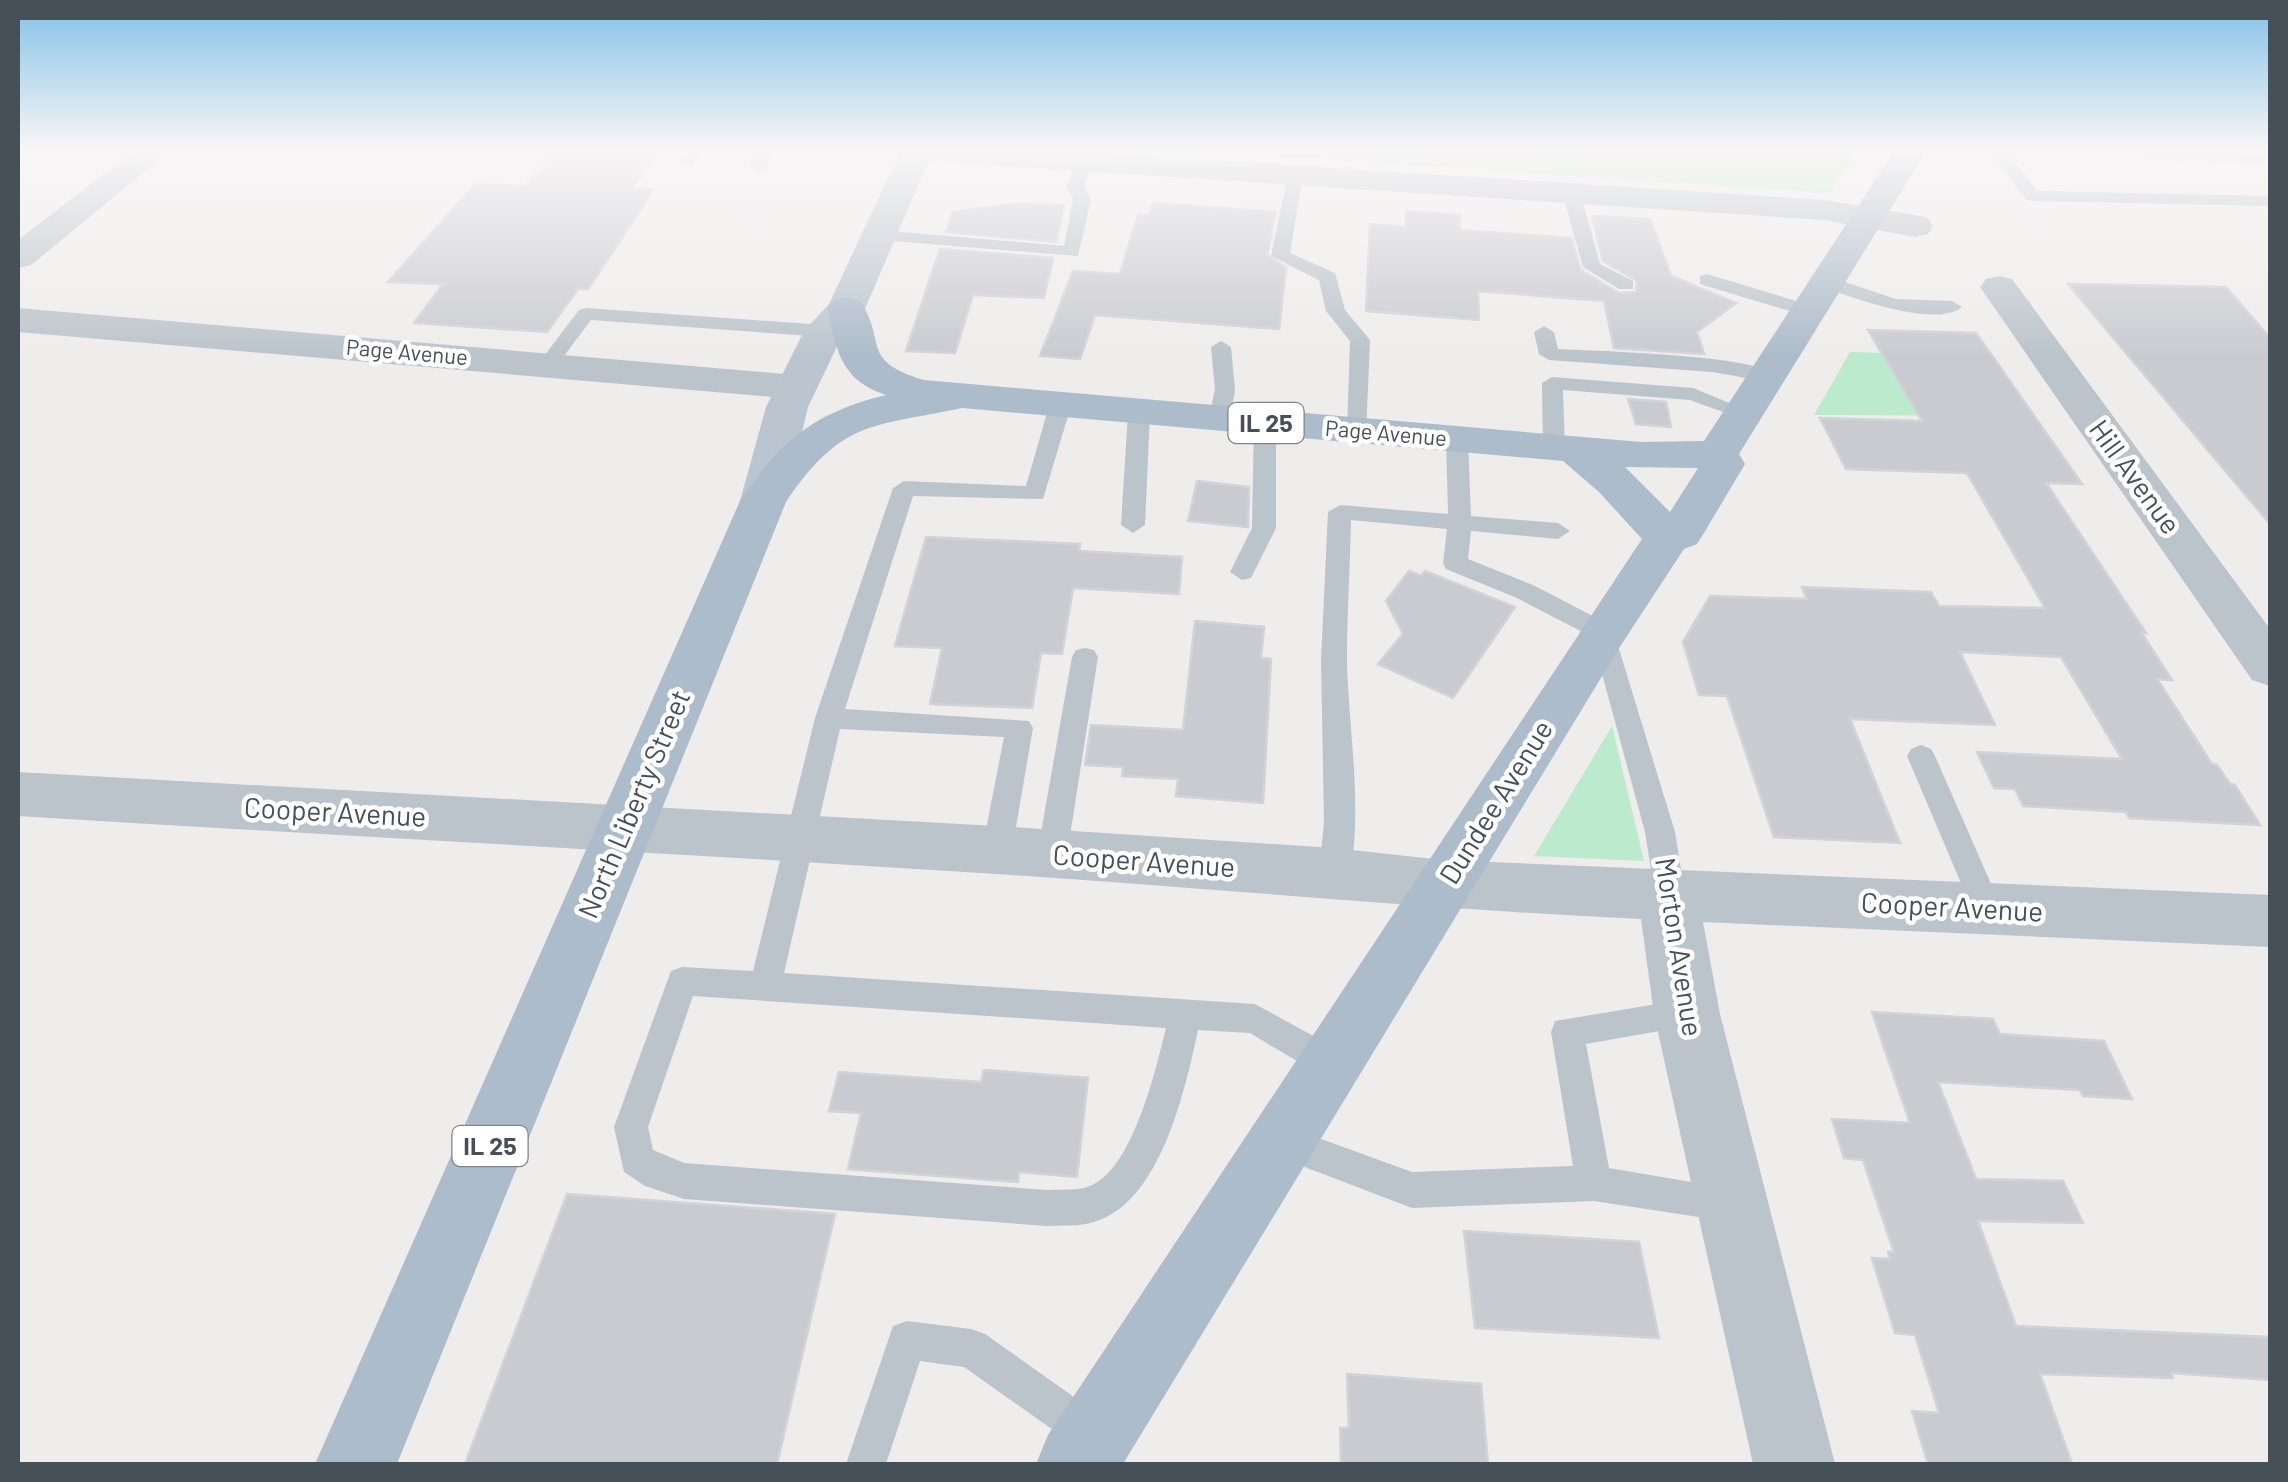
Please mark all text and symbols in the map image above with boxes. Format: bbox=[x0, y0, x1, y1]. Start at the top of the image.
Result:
street label: Page Avenue bbox=[345, 333, 469, 369]
road number: IL 25 bbox=[1228, 403, 1304, 443]
street label: Hill Avenue bbox=[2083, 413, 2189, 540]
street label: Page Avenue bbox=[1324, 414, 1448, 450]
street label: North Liberty Street bbox=[570, 684, 696, 923]
street label: Dundee Avenue bbox=[1431, 713, 1559, 890]
street label: Cooper Avenue bbox=[243, 789, 427, 833]
street label: Cooper Avenue bbox=[1052, 837, 1236, 883]
street label: Morton Avenue bbox=[1649, 855, 1711, 1039]
street label: Cooper Avenue bbox=[1860, 884, 2044, 928]
road number: IL 25 bbox=[452, 1126, 528, 1166]

